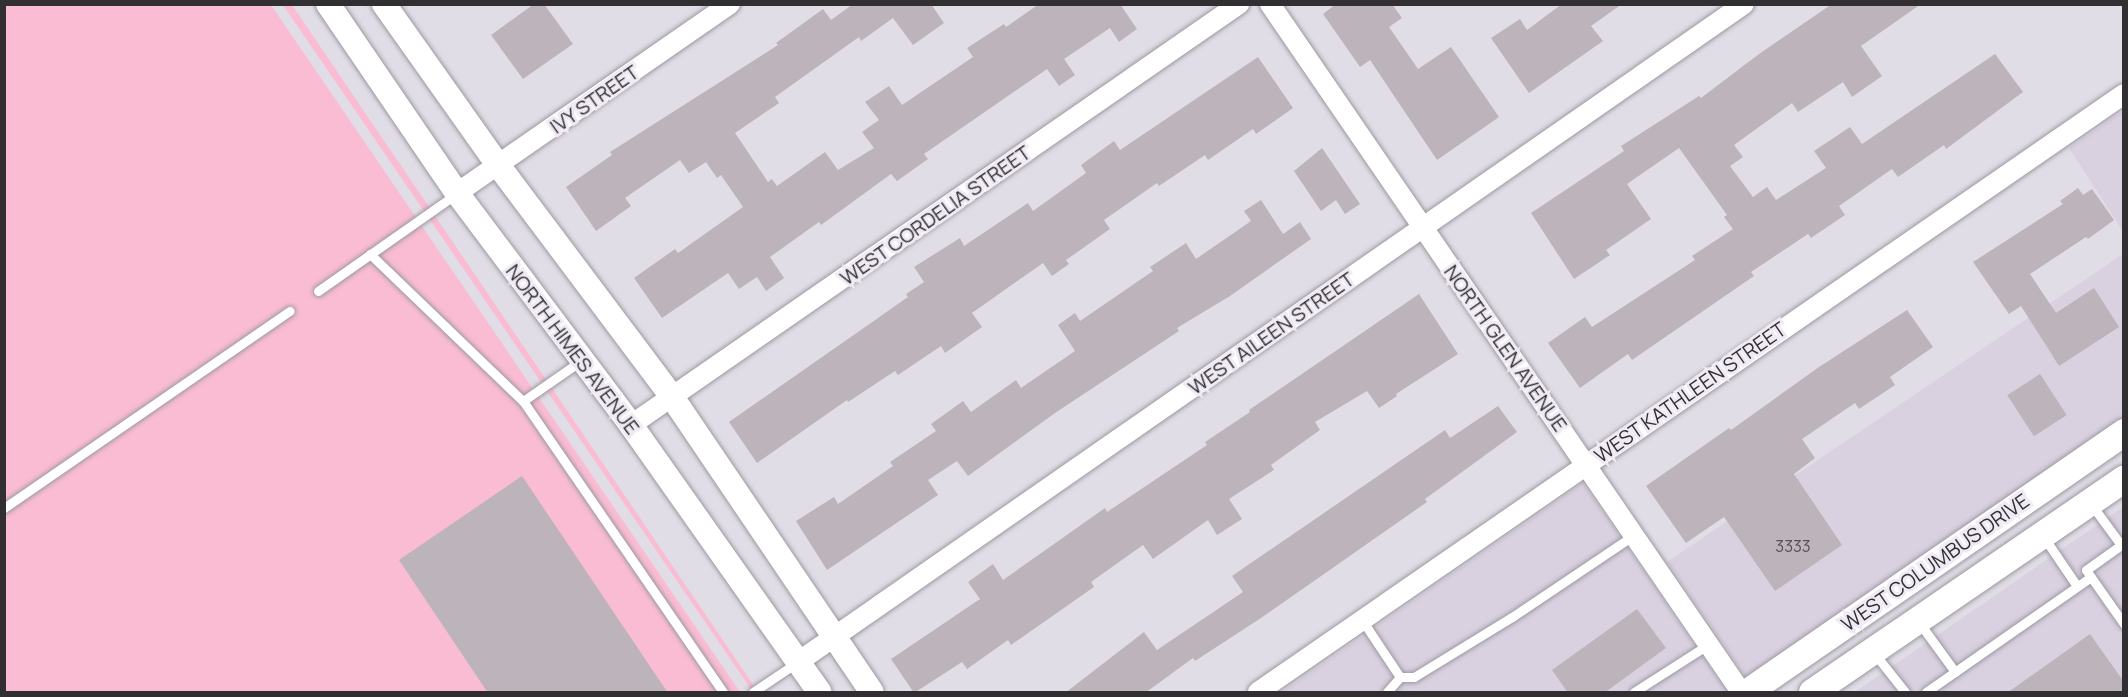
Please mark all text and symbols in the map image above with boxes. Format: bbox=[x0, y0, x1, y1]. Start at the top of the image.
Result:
street label: IVY STREET bbox=[545, 59, 643, 139]
street label: WEST CORDELIA STREET bbox=[835, 140, 1035, 290]
street label: NORTH HIMES AVENUE bbox=[501, 259, 645, 439]
street label: NORTH GLEN AVENUE bbox=[1439, 260, 1573, 436]
street label: WEST AILEEN STREET bbox=[1183, 267, 1359, 399]
street label: WEST KATHLEEN STREET bbox=[1589, 316, 1791, 468]
street label: WEST COLUMBUS DRIVE bbox=[1836, 488, 2034, 636]
house number: 3333 bbox=[1775, 536, 1811, 556]

